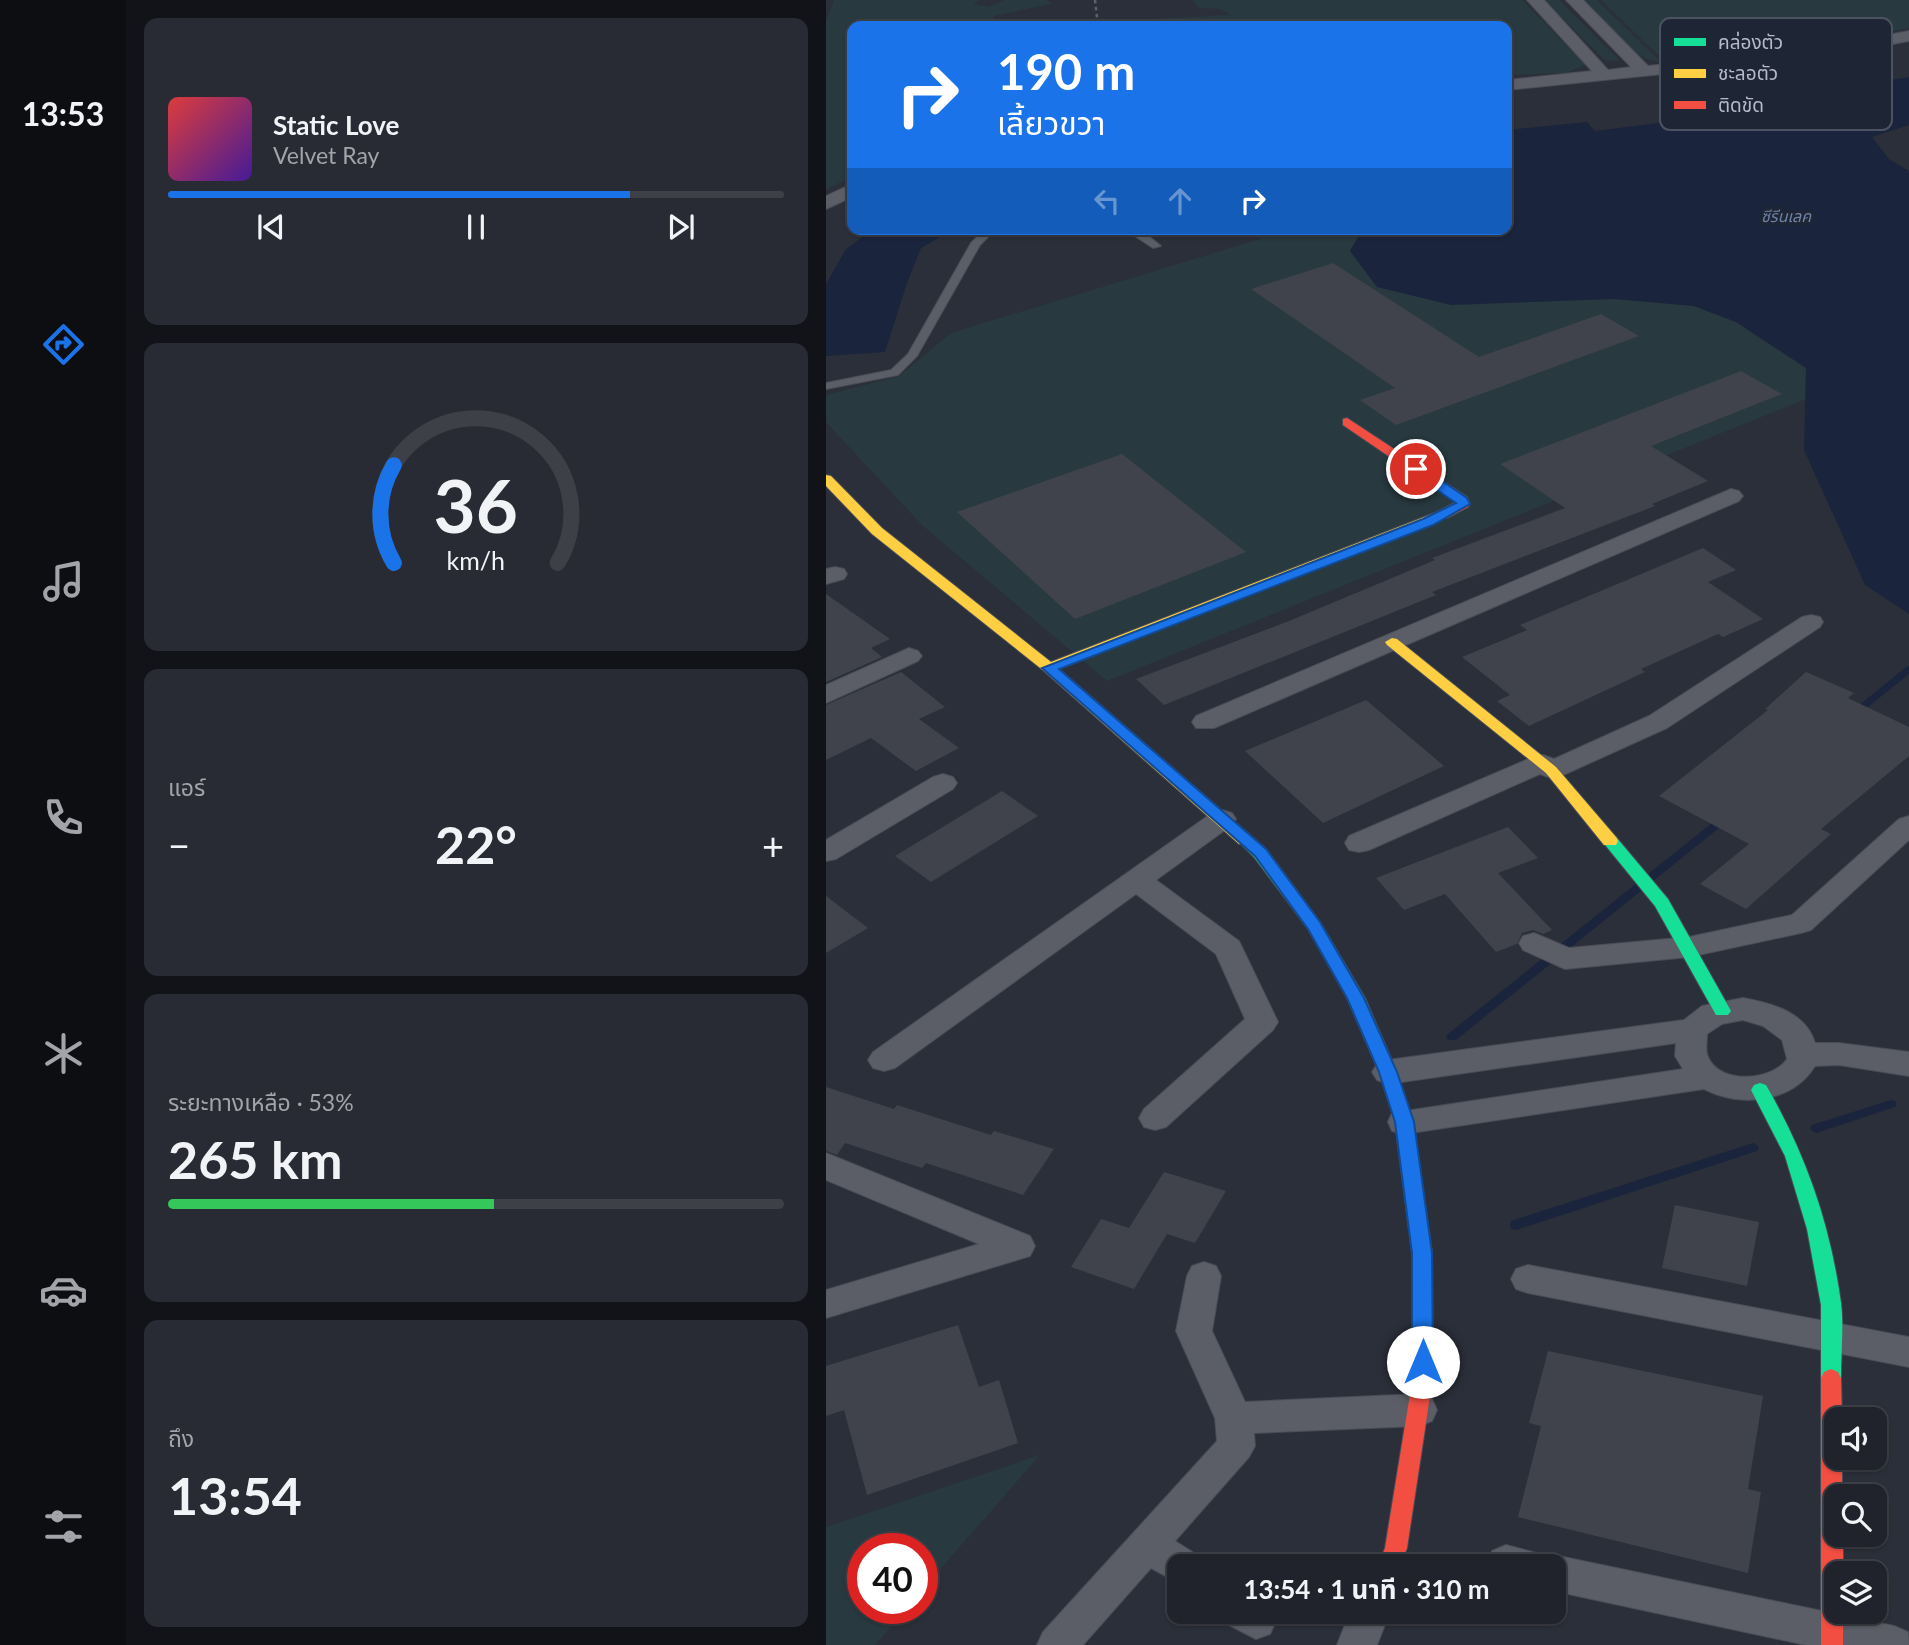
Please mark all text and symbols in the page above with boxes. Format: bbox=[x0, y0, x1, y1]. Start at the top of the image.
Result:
legend bbox=[1660, 18, 1892, 130]
text: คล่องตัว bbox=[1718, 30, 1783, 53]
text: 190 m bbox=[997, 42, 1135, 100]
icon: right bbox=[882, 49, 973, 140]
text: ชะลอตัว bbox=[1718, 61, 1778, 84]
text: ติดขัด bbox=[1718, 93, 1764, 116]
text: 13:53 bbox=[22, 94, 104, 133]
text: เลี้ยวขวา bbox=[997, 103, 1105, 142]
text: Static Love bbox=[273, 109, 400, 141]
text: Velvet Ray bbox=[273, 141, 379, 169]
icon: left bbox=[1088, 182, 1126, 220]
icon: ahead bbox=[1161, 182, 1199, 220]
icon: right bbox=[1234, 182, 1272, 220]
water label: ซีรีนเลค bbox=[1761, 206, 1812, 225]
icon: previous bbox=[252, 208, 290, 246]
icon: pause bbox=[457, 208, 495, 246]
icon: next bbox=[662, 208, 700, 246]
icon: directions bbox=[39, 320, 88, 369]
pin bbox=[1386, 439, 1446, 499]
icon: arrive bbox=[1397, 450, 1435, 488]
text: 36 bbox=[434, 462, 518, 550]
text: km/h bbox=[447, 545, 505, 575]
icon: music bbox=[39, 557, 88, 606]
text: แอร์ bbox=[168, 773, 205, 801]
icon: phone bbox=[39, 793, 88, 842]
text: 22° bbox=[435, 813, 517, 875]
text: − bbox=[168, 822, 190, 868]
text: + bbox=[762, 822, 784, 868]
icon: climate bbox=[39, 1029, 88, 1078]
text: ระยะทางเหลือ · 53% bbox=[168, 1088, 354, 1116]
text: 265 km bbox=[168, 1128, 342, 1190]
icon: car bbox=[39, 1266, 88, 1315]
position arrow bbox=[1386, 1325, 1460, 1399]
map controls bbox=[1824, 1407, 1887, 1624]
button: sound bbox=[1824, 1407, 1887, 1470]
text: ถึง bbox=[168, 1424, 194, 1452]
text: 13:54 bbox=[168, 1464, 302, 1526]
button: search bbox=[1824, 1484, 1887, 1547]
icon: filters bbox=[39, 1502, 88, 1551]
speed limit sign: 40 bbox=[847, 1533, 938, 1624]
button: layers bbox=[1824, 1561, 1887, 1624]
text: 13:54 · 1 นาที · 310 m bbox=[1243, 1573, 1490, 1605]

